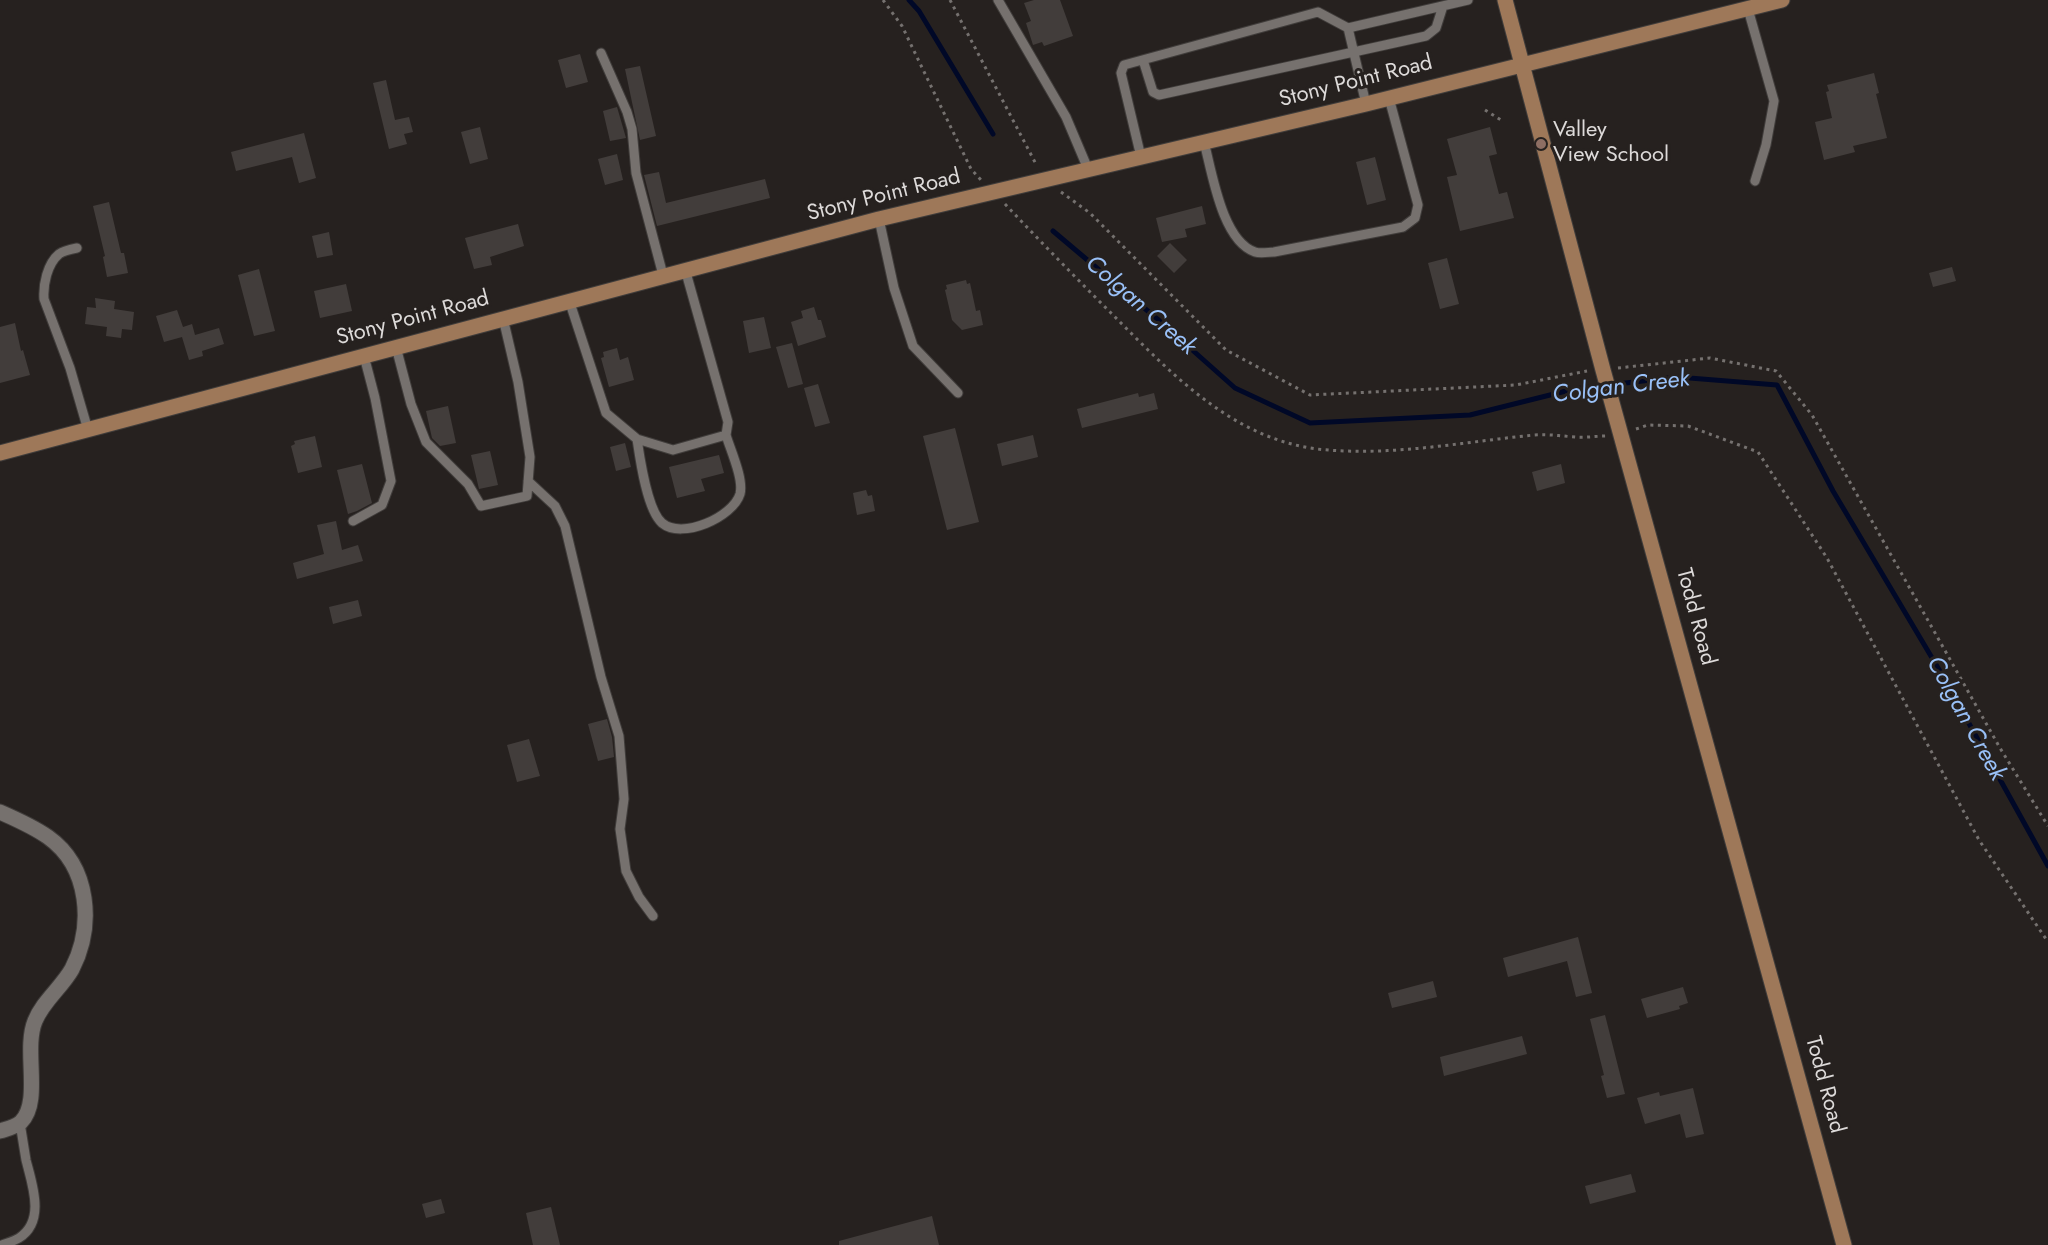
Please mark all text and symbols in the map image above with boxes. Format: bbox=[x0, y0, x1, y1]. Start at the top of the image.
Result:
street label: Stony Point Road bbox=[1277, 50, 1435, 114]
place label: Valley View School bbox=[1553, 118, 1669, 170]
marker: Valley View School bbox=[1534, 137, 1548, 151]
street label: Stony Point Road bbox=[805, 164, 963, 228]
water label: Colgan Creek bbox=[1079, 250, 1201, 362]
street label: Stony Point Road bbox=[334, 286, 492, 352]
water label: Colgan Creek bbox=[1551, 365, 1691, 411]
street label: Todd Road bbox=[1669, 566, 1721, 668]
water label: Colgan Creek bbox=[1919, 652, 2011, 786]
street label: Todd Road bbox=[1798, 1034, 1850, 1136]

